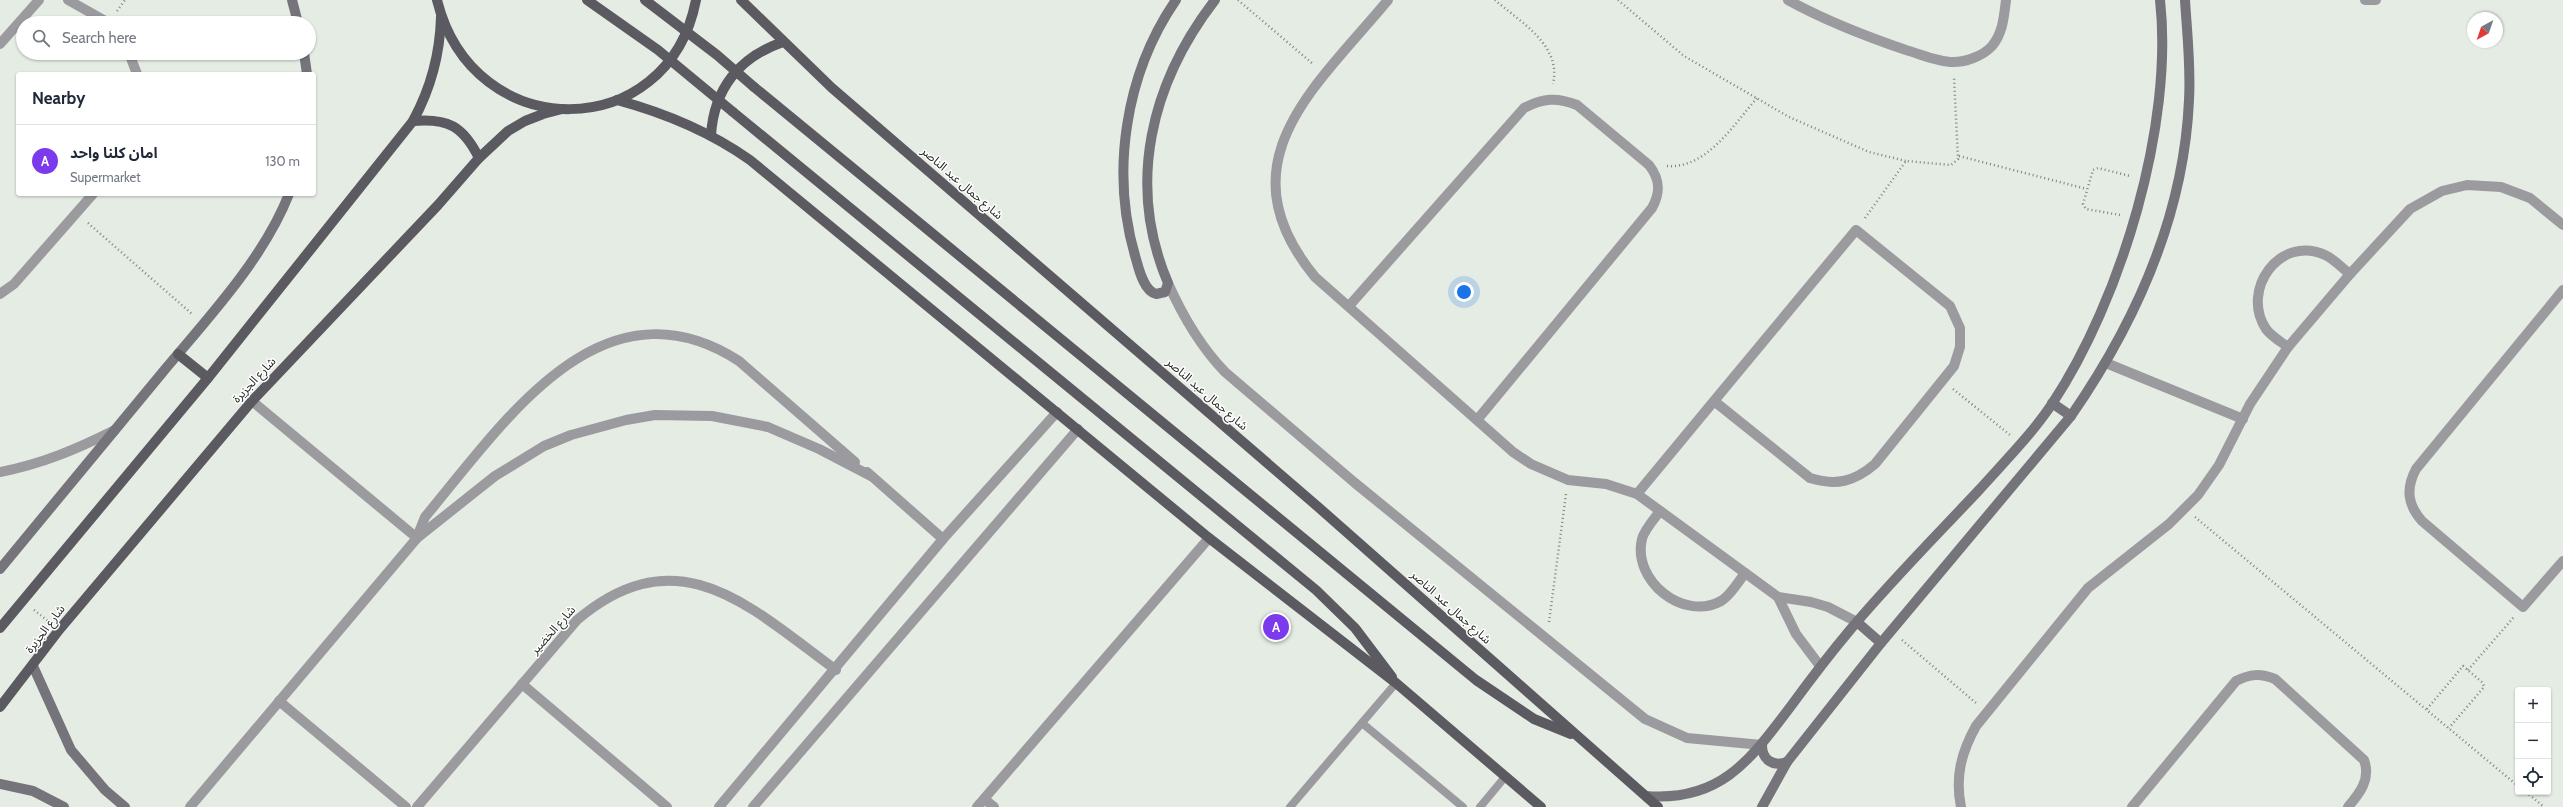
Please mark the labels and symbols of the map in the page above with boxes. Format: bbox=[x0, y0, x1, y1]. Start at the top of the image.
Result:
north arrow bbox=[2467, 12, 2503, 48]
street label: شارع جمال عبد الناصر bbox=[916, 143, 1006, 224]
your location bbox=[1454, 282, 1474, 302]
street label: شارع الجزيرة bbox=[229, 354, 280, 407]
street label: شارع جمال عبد الناصر bbox=[1161, 354, 1251, 435]
street label: شارع جمال عبد الناصر bbox=[1406, 566, 1495, 648]
street label: شارع الجزيرة bbox=[22, 601, 69, 657]
street label: شارع الخضير bbox=[526, 602, 580, 659]
pin: A bbox=[1263, 612, 1289, 642]

